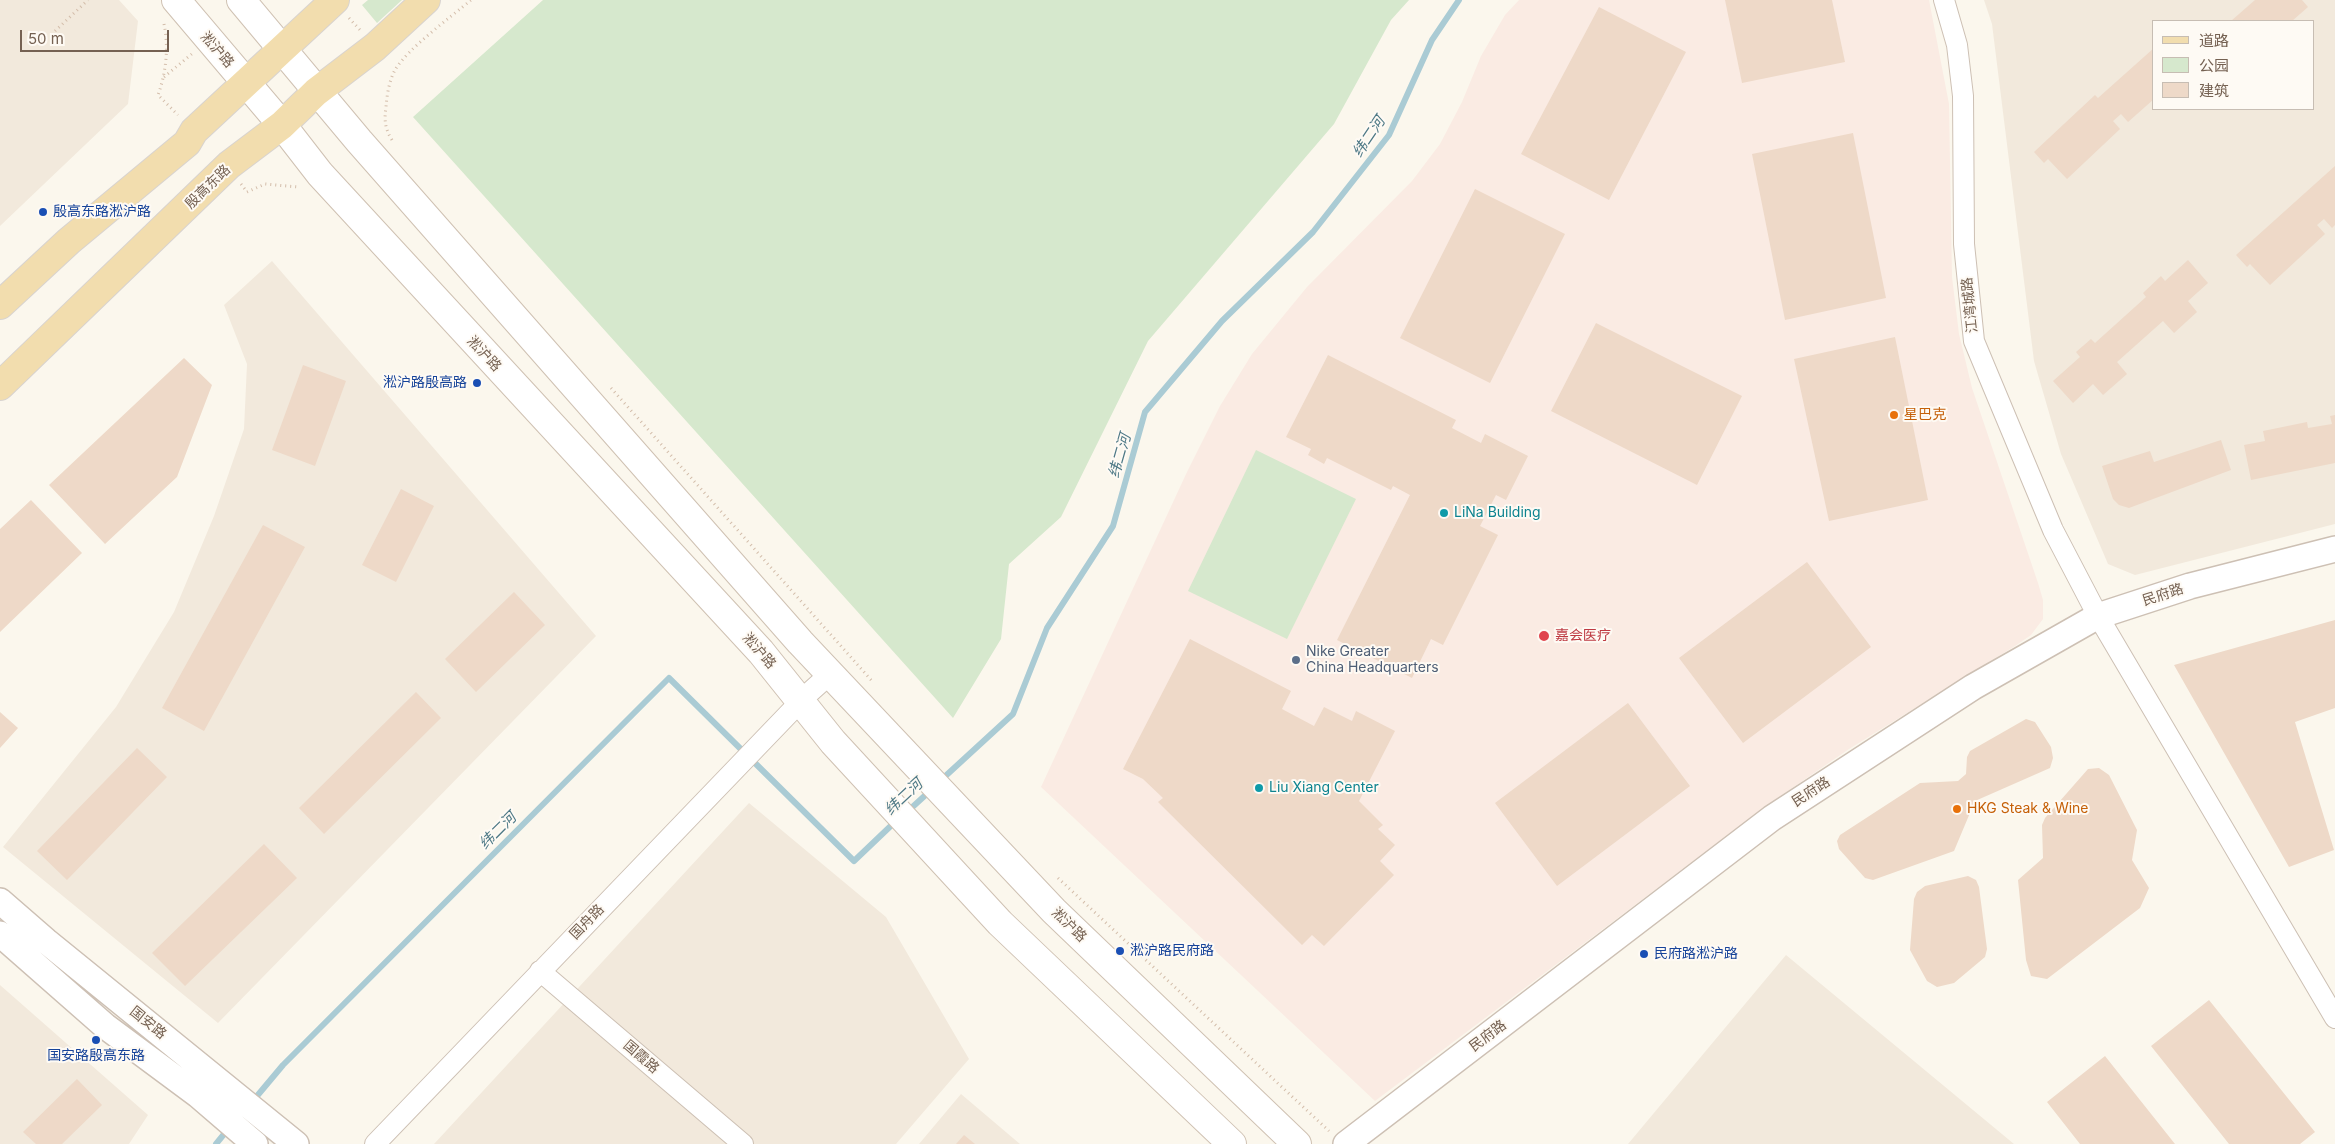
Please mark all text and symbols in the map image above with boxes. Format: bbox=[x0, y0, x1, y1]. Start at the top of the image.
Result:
scale bar bbox=[22, 20, 171, 52]
legend bbox=[2152, 20, 2315, 110]
text: 50 m bbox=[28, 29, 64, 48]
street label: 淞沪路 bbox=[197, 29, 237, 71]
text: 道路 bbox=[2199, 31, 2229, 50]
text: 公园 bbox=[2199, 56, 2229, 75]
text: 建筑 bbox=[2199, 81, 2229, 100]
water label: 纬二河 bbox=[1349, 113, 1389, 161]
street label: 殷高东路 bbox=[182, 162, 234, 212]
place label: 殷高东路淞沪路 bbox=[53, 204, 151, 220]
marker: 殷高东路淞沪路 bbox=[37, 206, 49, 218]
street label: 江湾城路 bbox=[1959, 276, 1981, 334]
street label: 淞沪路 bbox=[464, 333, 504, 375]
place label: 淞沪路殷高路 bbox=[383, 375, 467, 391]
marker: 淞沪路殷高路 bbox=[471, 377, 483, 389]
place label: 星巴克 bbox=[1904, 407, 1946, 423]
marker: 星巴克 bbox=[1888, 409, 1900, 421]
water label: 纬二河 bbox=[1105, 432, 1135, 480]
place label: LiNa Building bbox=[1454, 505, 1541, 521]
marker: LiNa Building bbox=[1438, 507, 1450, 519]
street label: 民府路 bbox=[2140, 581, 2186, 609]
place label: 嘉会医疗 bbox=[1555, 628, 1611, 644]
marker: 嘉会医疗 bbox=[1537, 629, 1551, 643]
street label: 淞沪路 bbox=[739, 630, 779, 672]
place label: Nike Greater China Headquarters bbox=[1306, 644, 1439, 676]
marker: Nike Greater China Headquarters bbox=[1290, 654, 1302, 666]
street label: 民府路 bbox=[1789, 774, 1833, 810]
water label: 纬二河 bbox=[881, 775, 927, 819]
place label: Liu Xiang Center bbox=[1269, 780, 1379, 796]
marker: Liu Xiang Center bbox=[1253, 782, 1265, 794]
place label: HKG Steak & Wine bbox=[1967, 801, 2089, 817]
marker: HKG Steak & Wine bbox=[1951, 803, 1963, 815]
water label: 纬二河 bbox=[476, 809, 520, 853]
street label: 国舟路 bbox=[566, 901, 608, 943]
street label: 淞沪路 bbox=[1048, 904, 1090, 946]
place label: 淞沪路民府路 bbox=[1130, 943, 1214, 959]
marker: 淞沪路民府路 bbox=[1114, 945, 1126, 957]
place label: 民府路淞沪路 bbox=[1654, 946, 1738, 962]
marker: 民府路淞沪路 bbox=[1638, 948, 1650, 960]
street label: 国安路 bbox=[126, 1003, 170, 1043]
street label: 民府路 bbox=[1466, 1017, 1510, 1055]
marker: 国安路殷高东路 bbox=[90, 1034, 102, 1046]
street label: 国霞路 bbox=[620, 1037, 662, 1077]
place label: 国安路殷高东路 bbox=[47, 1048, 145, 1064]

